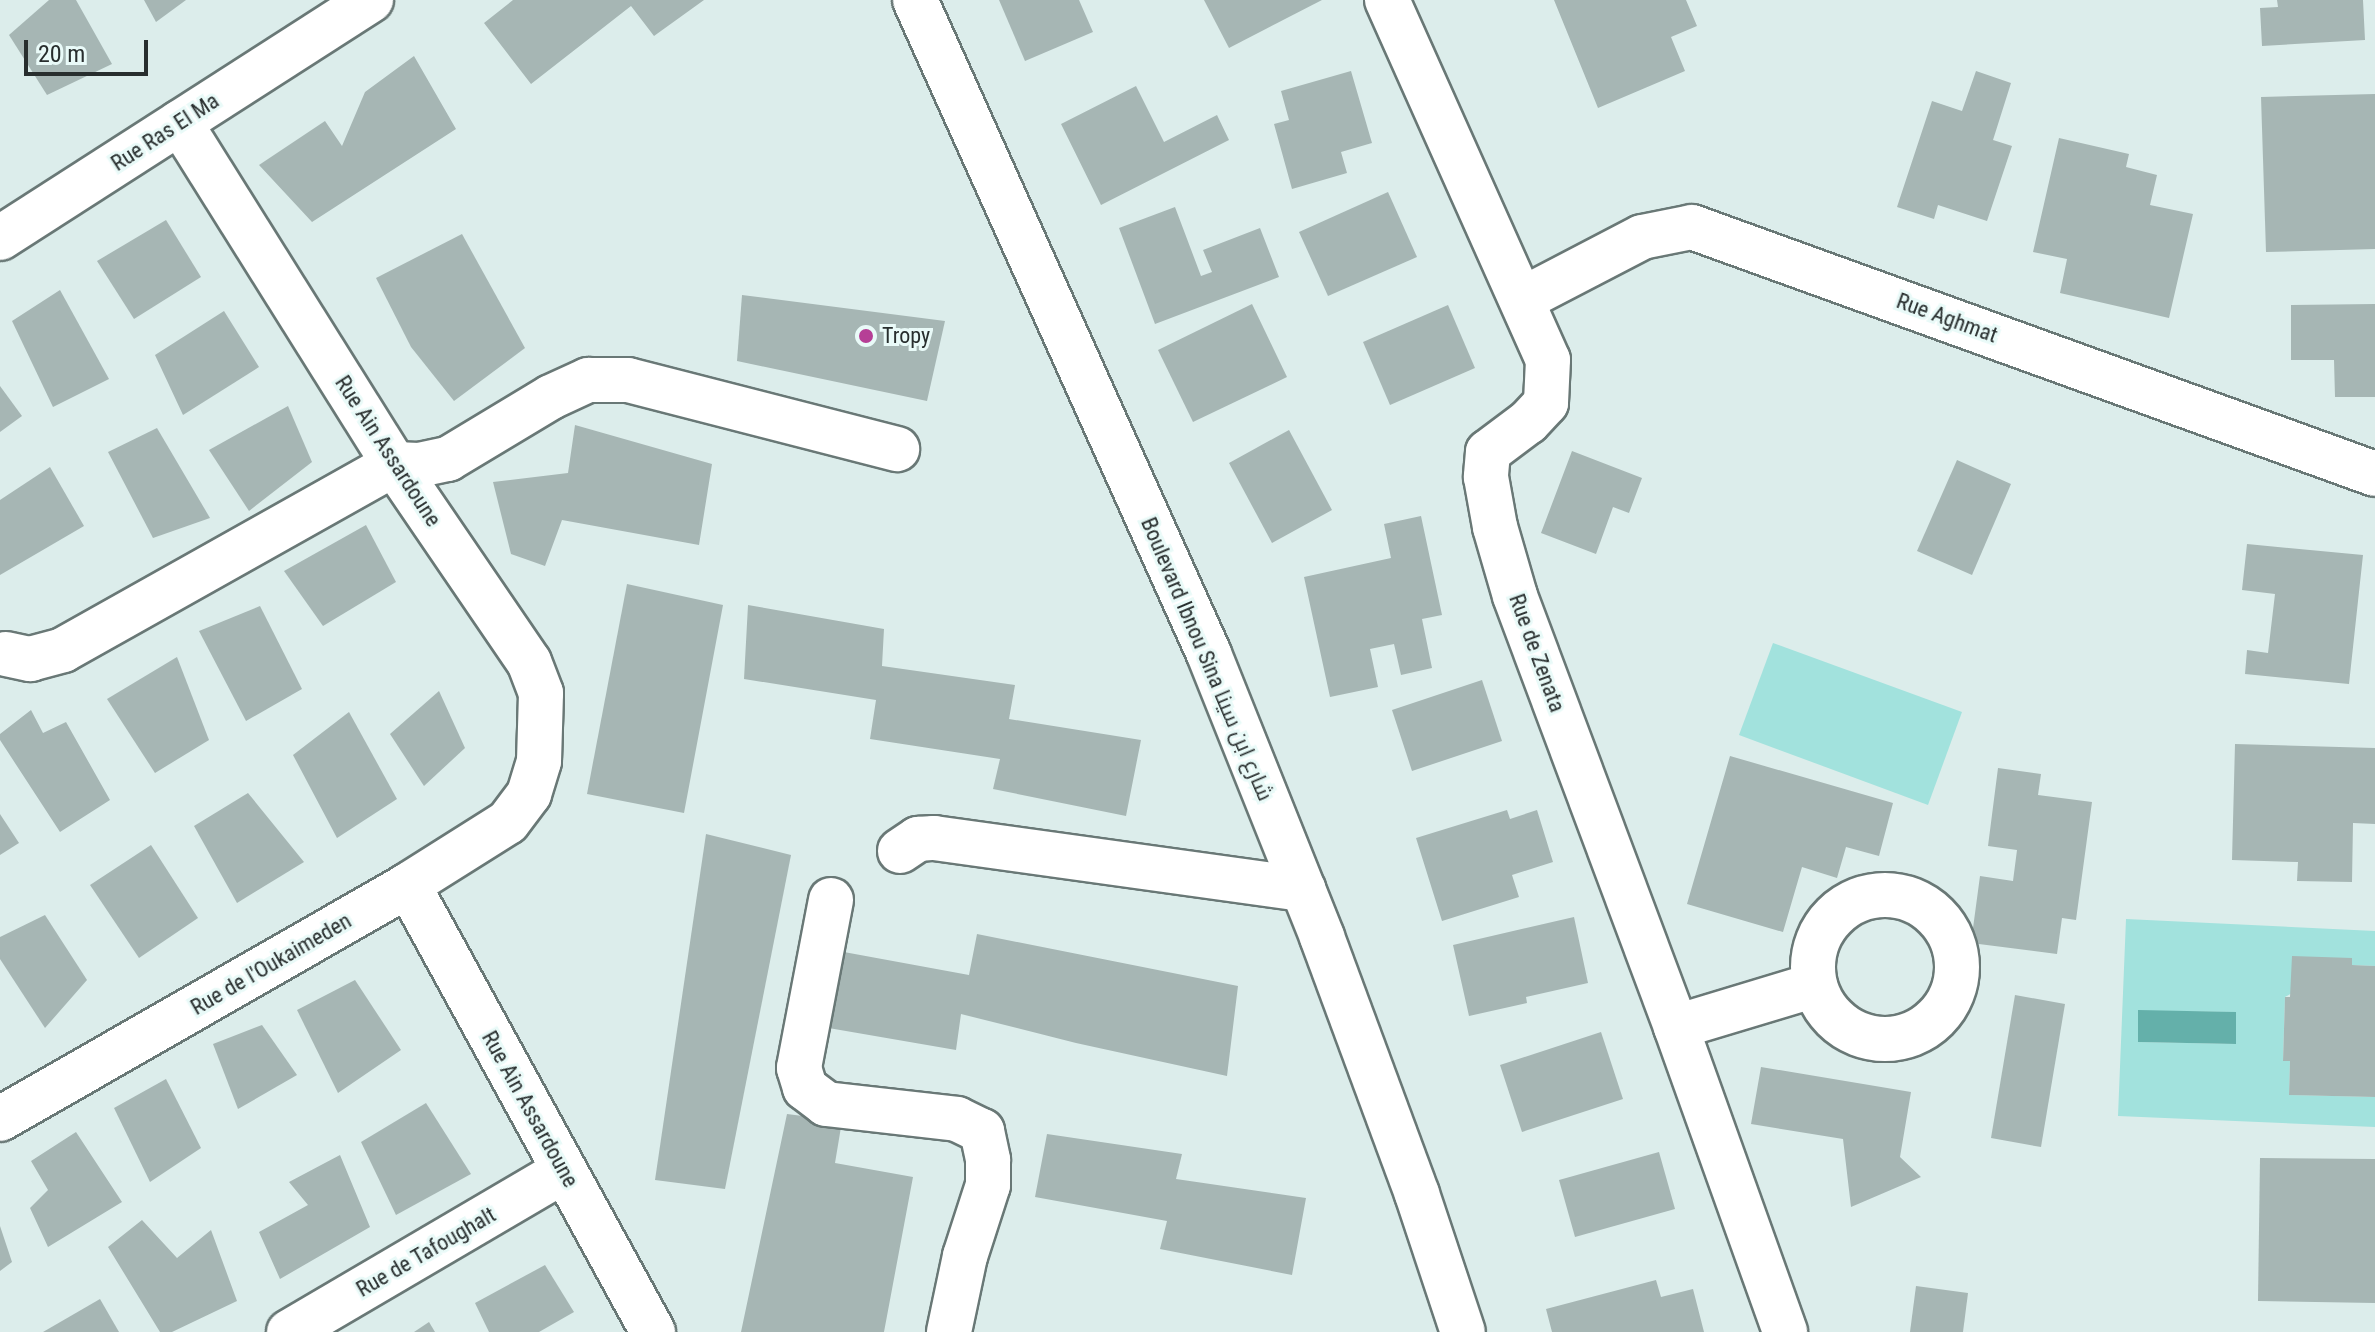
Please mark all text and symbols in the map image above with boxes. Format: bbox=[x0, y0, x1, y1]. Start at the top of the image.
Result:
scale bar bbox=[28, 24, 152, 74]
text: 20 m bbox=[38, 40, 85, 68]
street label: Rue Ras El Ma bbox=[106, 87, 224, 177]
street label: Rue Aghmat bbox=[1893, 288, 2001, 348]
place label: Tropy bbox=[882, 323, 930, 349]
marker: Tropy bbox=[857, 327, 875, 345]
street label: Rue Ain Assardoune bbox=[329, 371, 447, 531]
street label: Boulevard Ibnou Sina شارع ابن سينا bbox=[1135, 513, 1279, 805]
street label: Rue de Zenata bbox=[1503, 590, 1571, 716]
street label: Rue de l'Oukaimeden bbox=[186, 907, 356, 1021]
street label: Rue Ain Assardoune bbox=[476, 1026, 584, 1192]
street label: Rue de Tafoughalt bbox=[351, 1201, 501, 1303]

